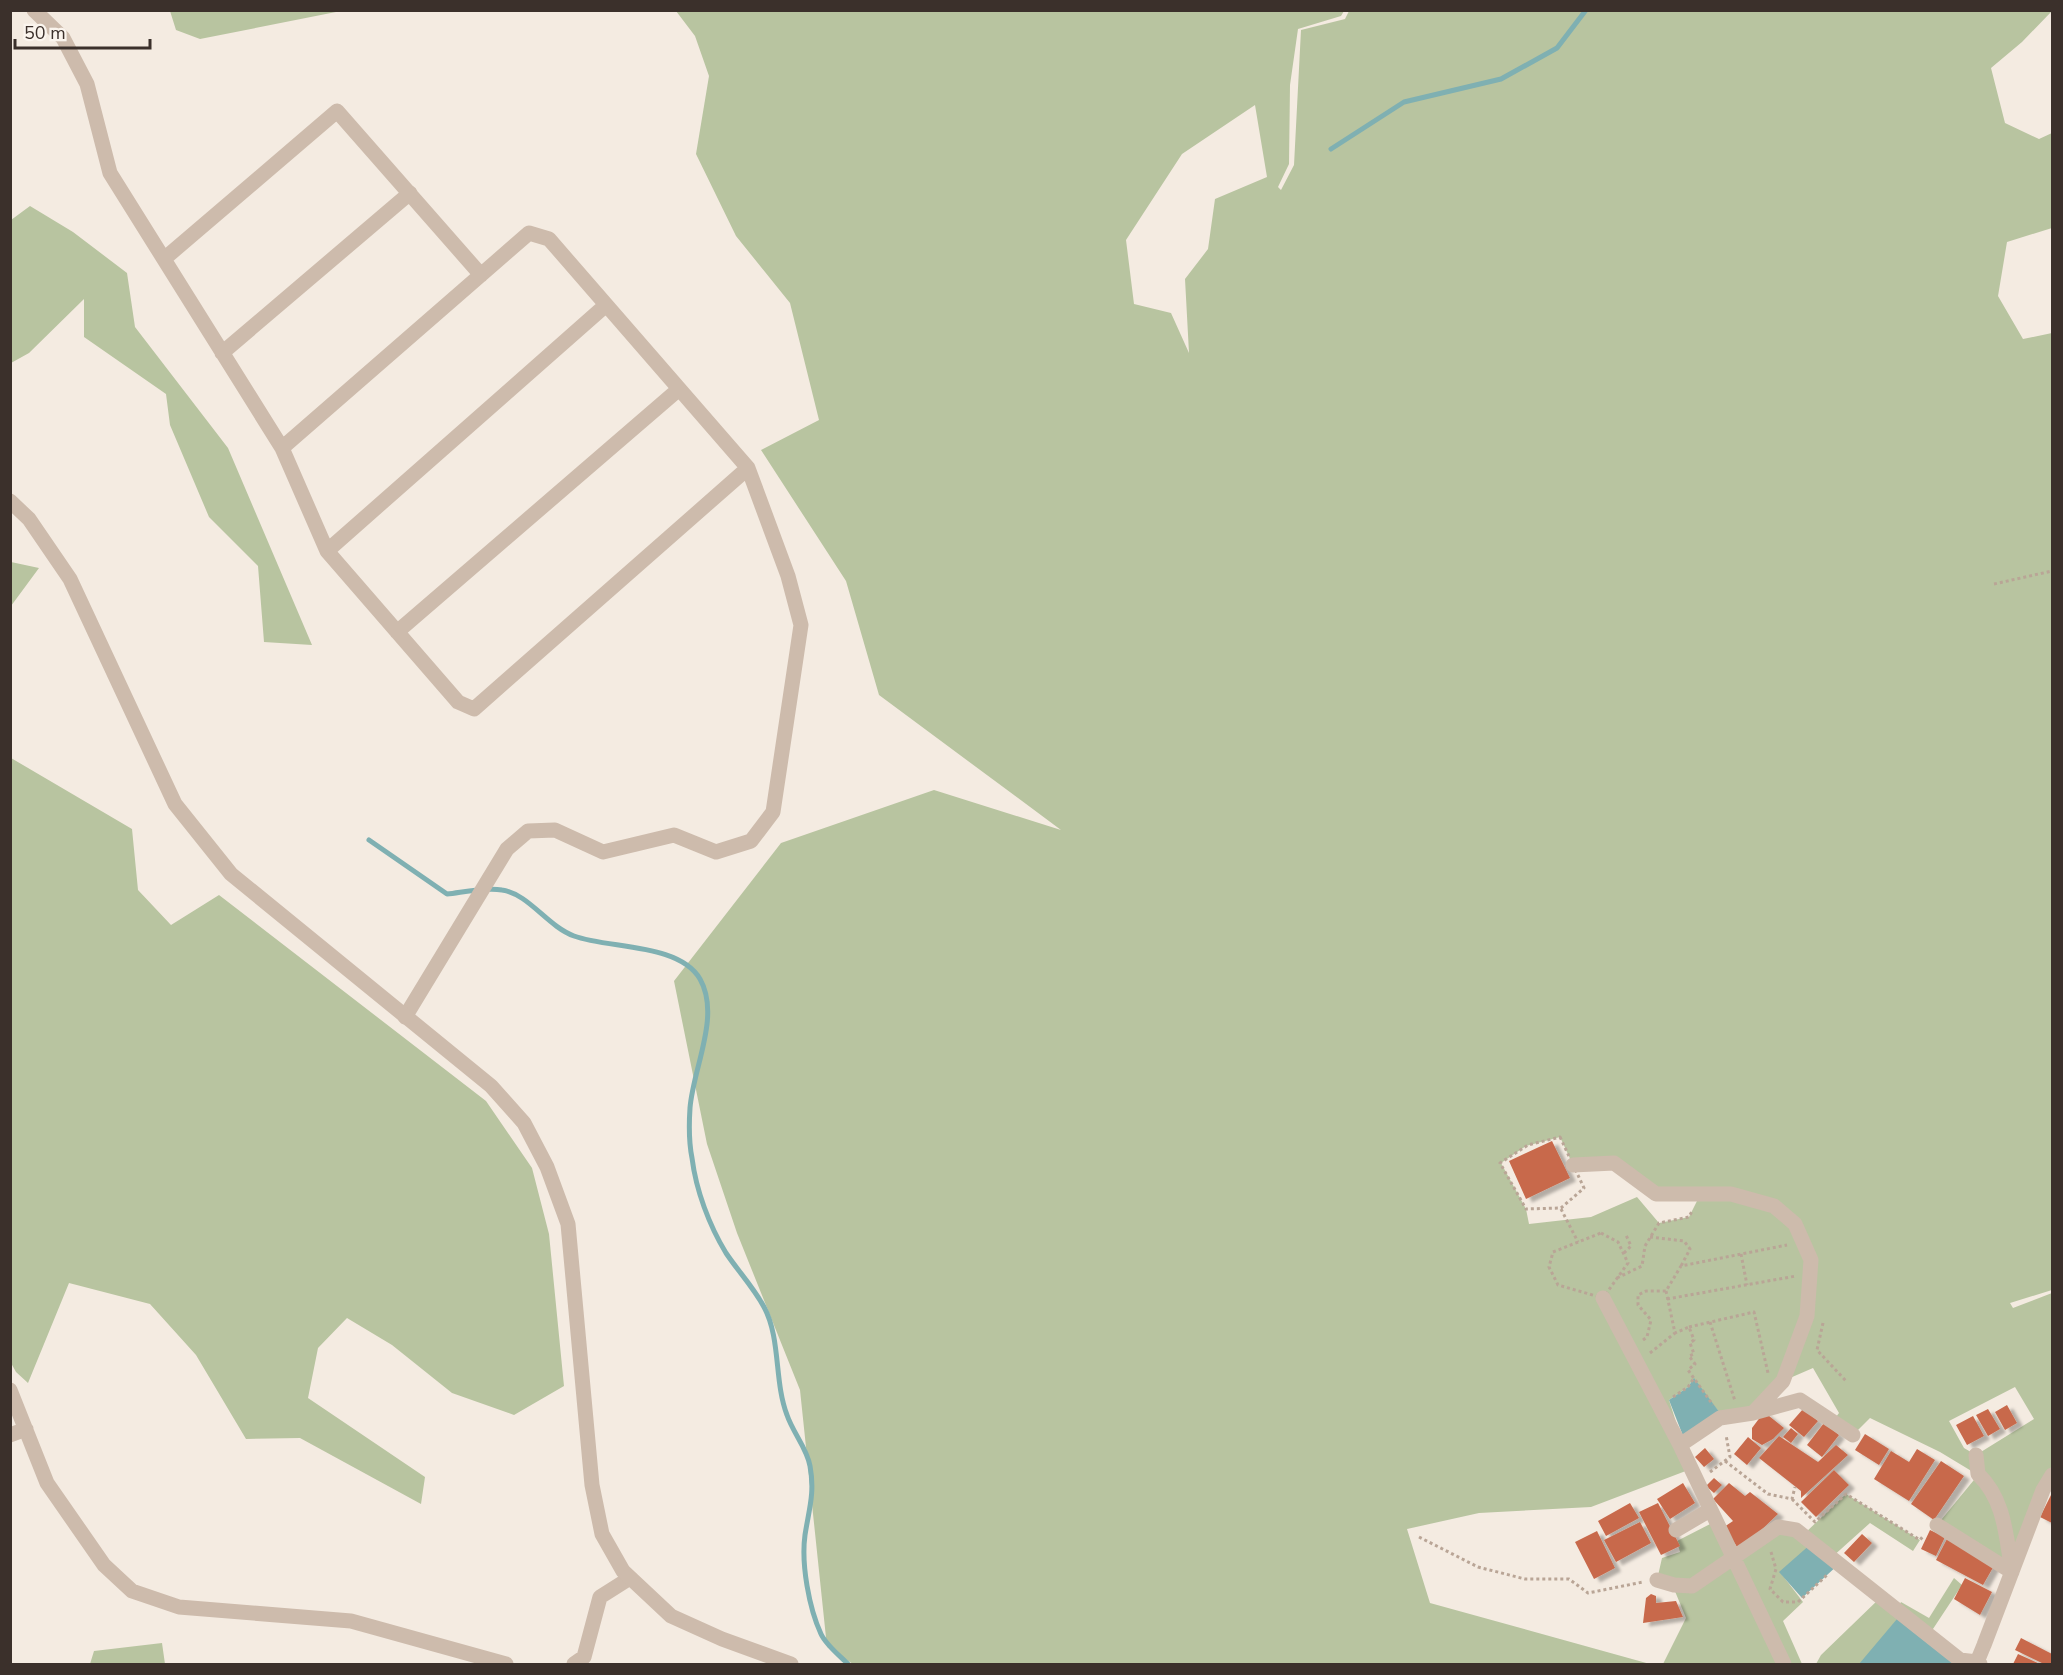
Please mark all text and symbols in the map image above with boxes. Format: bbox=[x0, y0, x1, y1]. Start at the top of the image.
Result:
scale bar bbox=[15, 12, 150, 50]
text: 50 m bbox=[24, 21, 66, 45]

